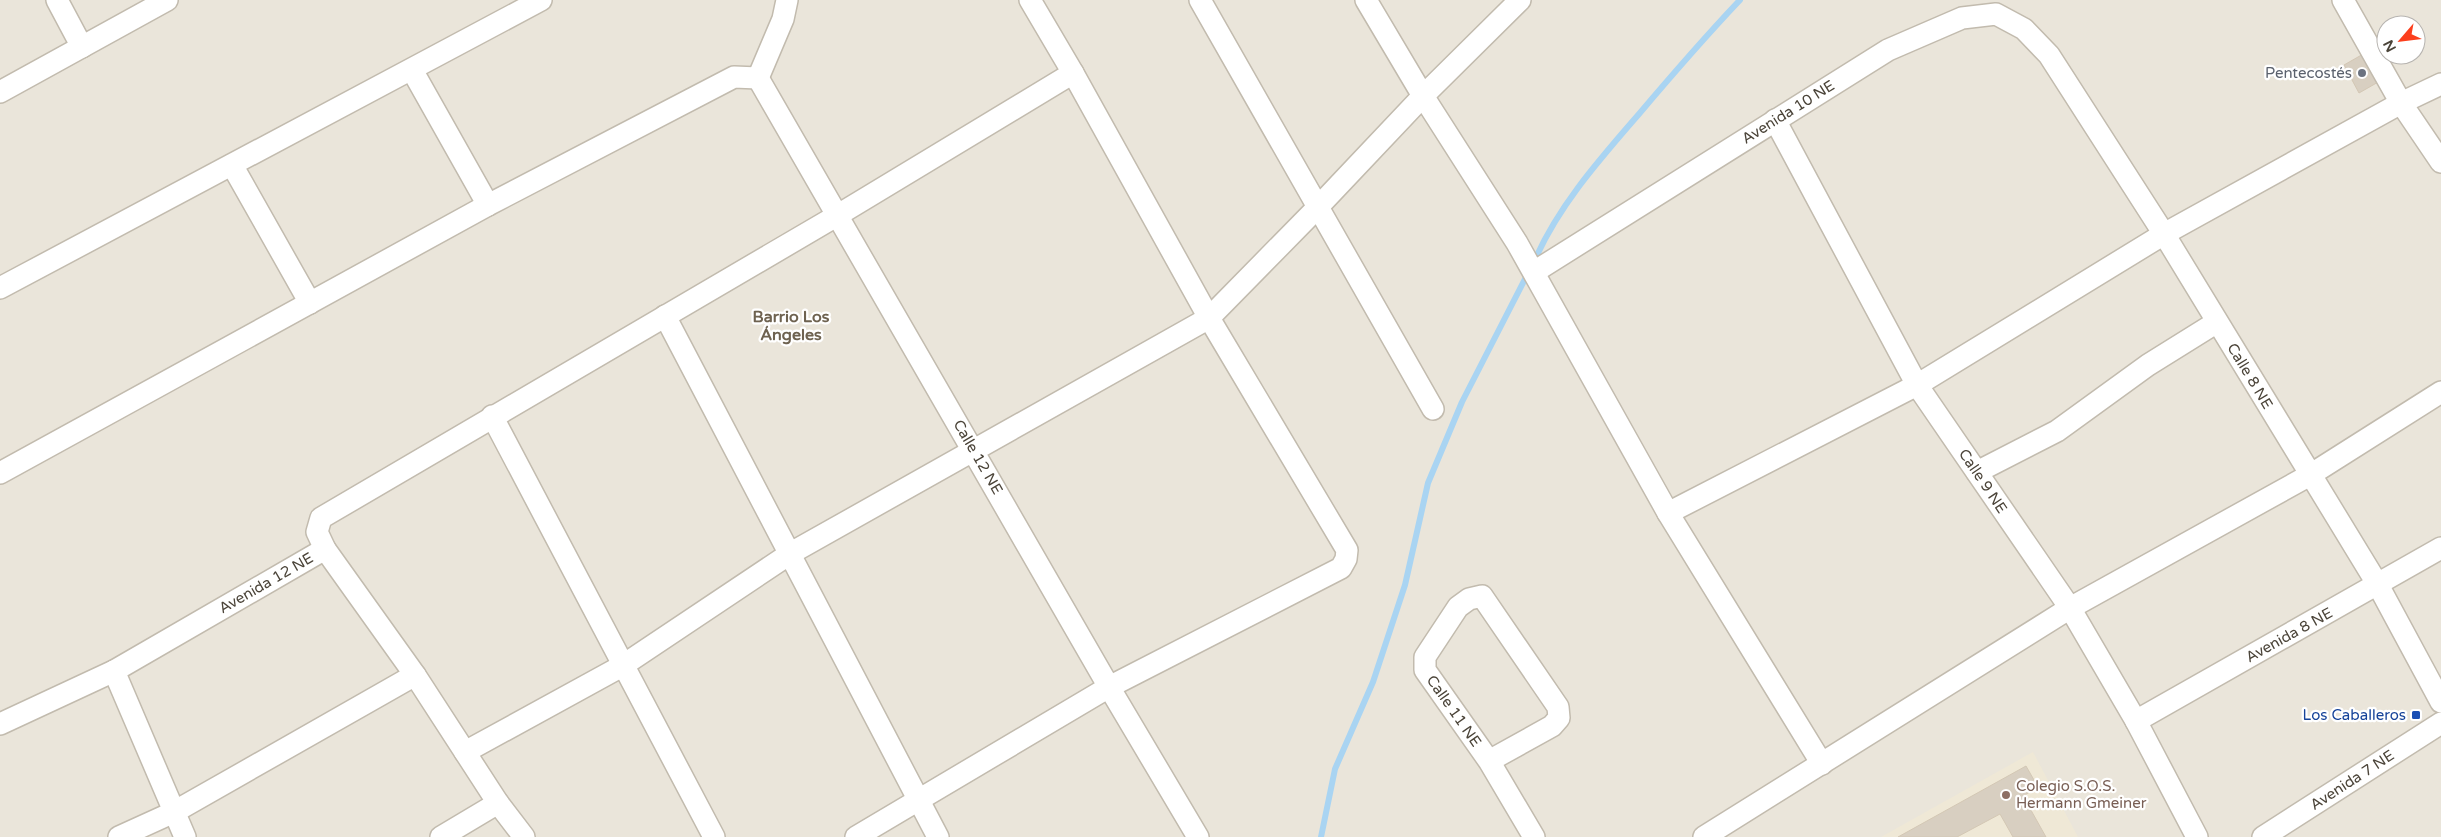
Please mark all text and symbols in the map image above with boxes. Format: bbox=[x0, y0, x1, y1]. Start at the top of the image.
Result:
north arrow bbox=[2376, 15, 2426, 65]
text: N bbox=[2380, 37, 2400, 55]
place label: Pentecostés bbox=[2265, 64, 2352, 82]
marker: Pentecostés bbox=[2356, 67, 2368, 79]
street label: Avenida 10 NE bbox=[1738, 76, 1838, 148]
district label: Barrio Los Ángeles bbox=[753, 307, 830, 345]
street label: Calle 8 NE bbox=[2223, 340, 2277, 412]
street label: Calle 12 NE bbox=[949, 417, 1007, 497]
street label: Calle 9 NE bbox=[1955, 445, 2011, 517]
street label: Avenida 12 NE bbox=[216, 549, 316, 617]
street label: Avenida 8 NE bbox=[2242, 604, 2336, 666]
street label: Calle 11 NE bbox=[1423, 672, 1485, 750]
place label: Los Caballeros bbox=[2303, 706, 2406, 724]
marker: Los Caballeros bbox=[2410, 709, 2422, 721]
street label: Avenida 7 NE bbox=[2307, 746, 2397, 814]
place label: Colegio S.O.S. Hermann Gmeiner bbox=[2016, 777, 2147, 812]
marker: Colegio S.O.S. Hermann Gmeiner bbox=[2000, 789, 2012, 801]

